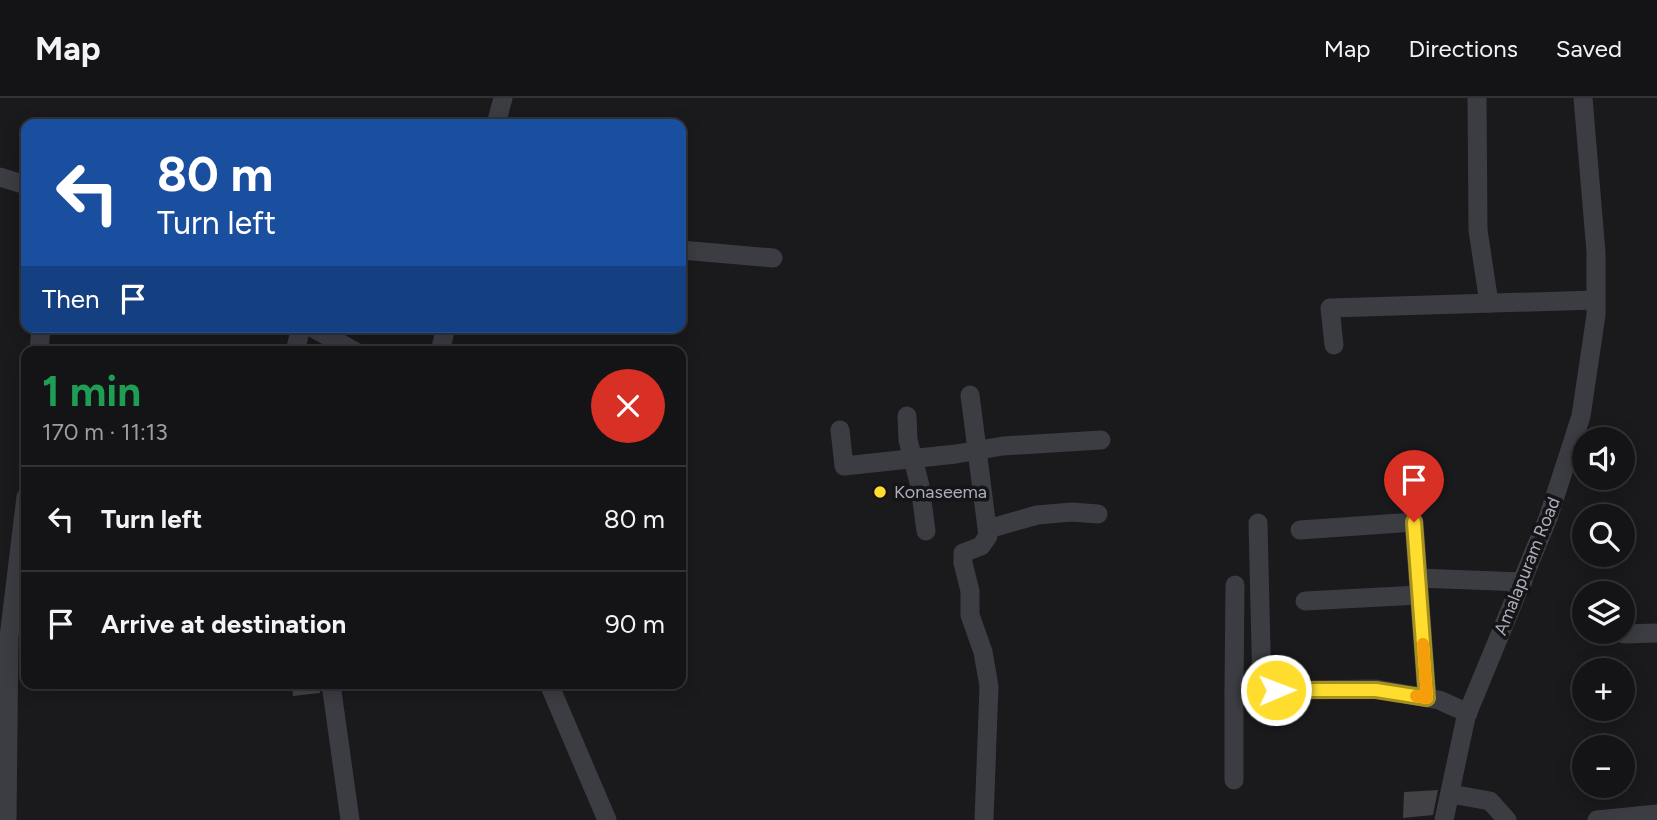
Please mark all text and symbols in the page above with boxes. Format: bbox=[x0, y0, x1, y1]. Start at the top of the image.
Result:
text: Map bbox=[35, 29, 101, 68]
text: Map bbox=[1324, 34, 1370, 63]
text: Directions bbox=[1408, 34, 1518, 63]
text: Saved bbox=[1556, 34, 1622, 63]
text: 80 m bbox=[157, 144, 273, 203]
icon: left bbox=[42, 147, 133, 238]
text: Turn left bbox=[157, 204, 276, 242]
icon: arrive bbox=[114, 280, 152, 318]
text: Then bbox=[42, 283, 100, 315]
text: 1 min bbox=[42, 366, 141, 417]
button: close bbox=[591, 369, 665, 443]
text: 170 m · 11:13 bbox=[42, 418, 168, 446]
map controls bbox=[1572, 427, 1635, 798]
button: sound bbox=[1572, 427, 1635, 490]
pin bbox=[1384, 450, 1444, 522]
icon: arrive bbox=[1395, 461, 1433, 499]
place label: Konaseema bbox=[894, 481, 987, 503]
marker: Konaseema bbox=[872, 484, 888, 500]
street label: Amalapuram Road bbox=[1489, 494, 1565, 638]
icon: left bbox=[42, 500, 80, 538]
text: Turn left bbox=[101, 503, 202, 535]
text: 80 m bbox=[604, 503, 665, 535]
button: search bbox=[1572, 504, 1635, 567]
button: layers bbox=[1572, 581, 1635, 644]
icon: arrive bbox=[42, 605, 80, 643]
text: Arrive at destination bbox=[101, 608, 346, 640]
text: 90 m bbox=[605, 608, 665, 640]
position arrow bbox=[1239, 653, 1313, 727]
button: + bbox=[1572, 658, 1635, 721]
button: − bbox=[1572, 735, 1635, 798]

